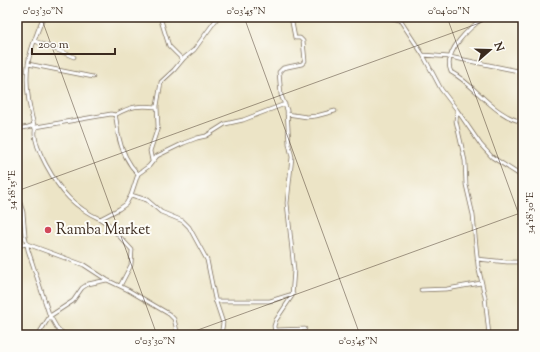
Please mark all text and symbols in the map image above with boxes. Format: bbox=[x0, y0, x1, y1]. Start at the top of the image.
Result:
text: 0°03'30"N bbox=[23, 4, 63, 19]
text: 0°03'45"N bbox=[226, 4, 266, 19]
text: 0°04'00"N bbox=[428, 4, 470, 19]
scale bar bbox=[32, 30, 115, 56]
north arrow bbox=[470, 30, 510, 70]
text: 200 m bbox=[38, 36, 69, 54]
text: N bbox=[489, 39, 508, 54]
text: 34°18'15"E bbox=[5, 170, 20, 210]
text: 34°18'30"E bbox=[523, 192, 538, 234]
place label: Ramba Market bbox=[56, 220, 150, 241]
marker: Ramba Market bbox=[43, 225, 53, 235]
text: 0°03'30"N bbox=[135, 334, 175, 349]
text: 0°03'45"N bbox=[338, 334, 378, 349]

